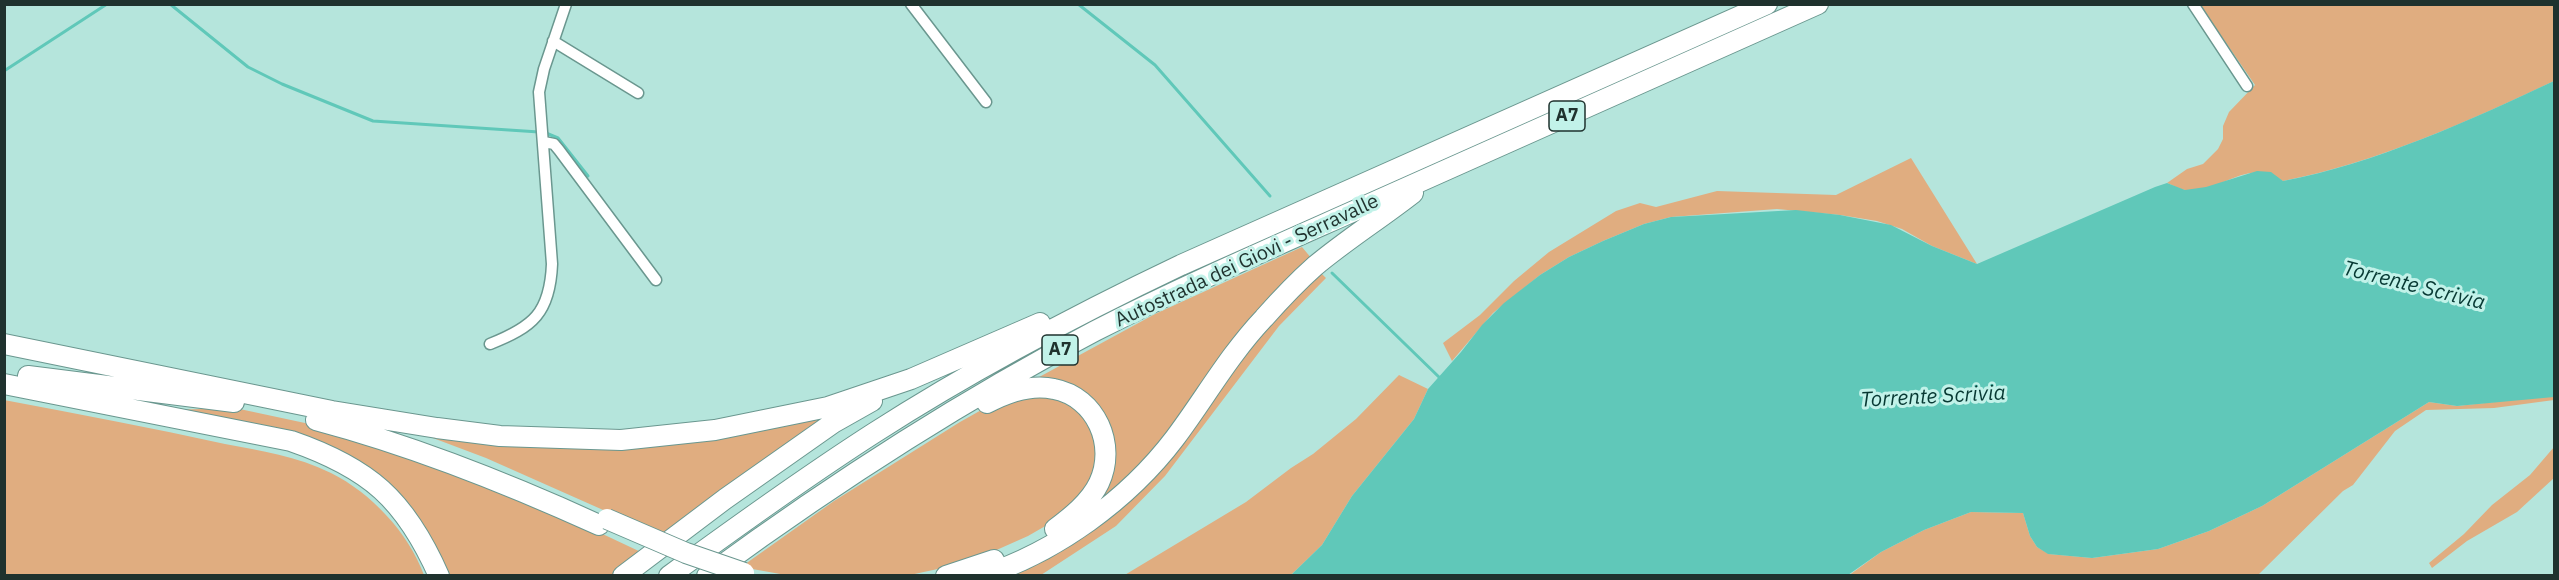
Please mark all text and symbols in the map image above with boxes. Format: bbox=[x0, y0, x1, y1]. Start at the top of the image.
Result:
road number: A7 bbox=[1549, 101, 1585, 131]
street label: Autostrada dei Giovi - Serravalle bbox=[1111, 189, 1383, 333]
water label: Torrente Scrivia bbox=[2340, 256, 2488, 316]
road number: A7 bbox=[1042, 335, 1078, 365]
water label: Torrente Scrivia bbox=[1860, 381, 2006, 413]

